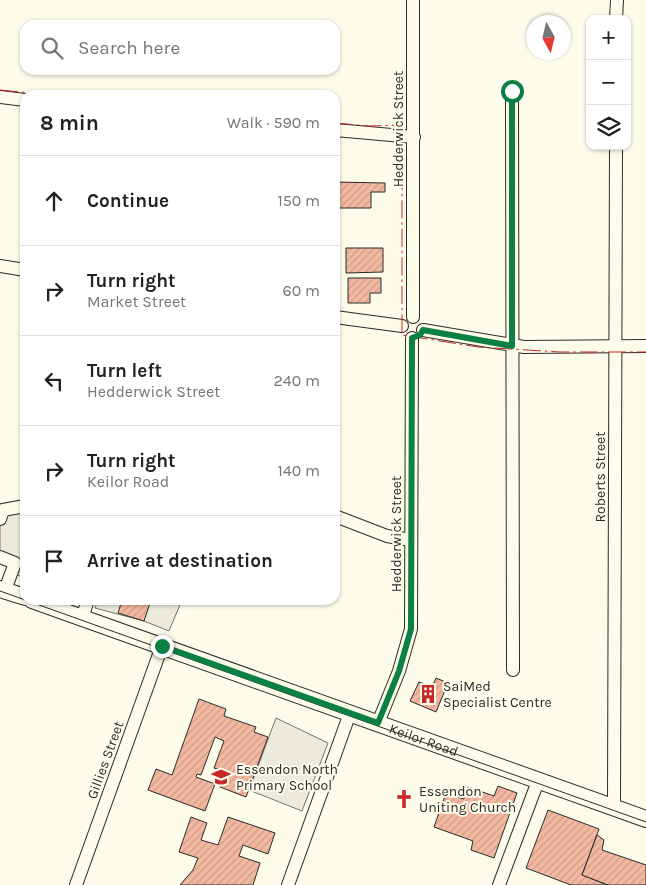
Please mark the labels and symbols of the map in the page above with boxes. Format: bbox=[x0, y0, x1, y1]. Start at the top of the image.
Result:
north arrow bbox=[526, 15, 571, 60]
street label: Hedderwick Street bbox=[390, 71, 407, 187]
route start bbox=[501, 80, 524, 103]
street label: Roberts Street bbox=[592, 431, 609, 523]
street label: Hedderwick Street bbox=[388, 476, 405, 592]
route end bbox=[151, 635, 174, 658]
place label: SaiMed Specialist Centre bbox=[443, 678, 552, 711]
building icon: SaiMed Specialist Centre bbox=[417, 683, 439, 705]
street label: Gillies Street bbox=[84, 719, 127, 801]
street label: Keilor Road bbox=[387, 720, 460, 760]
place label: Essendon North Primary School bbox=[236, 761, 338, 794]
school or university icon: Essendon North Primary School bbox=[210, 766, 232, 788]
place label: Essendon Uniting Church bbox=[419, 783, 516, 816]
church icon: Essendon Uniting Church bbox=[393, 788, 415, 810]

